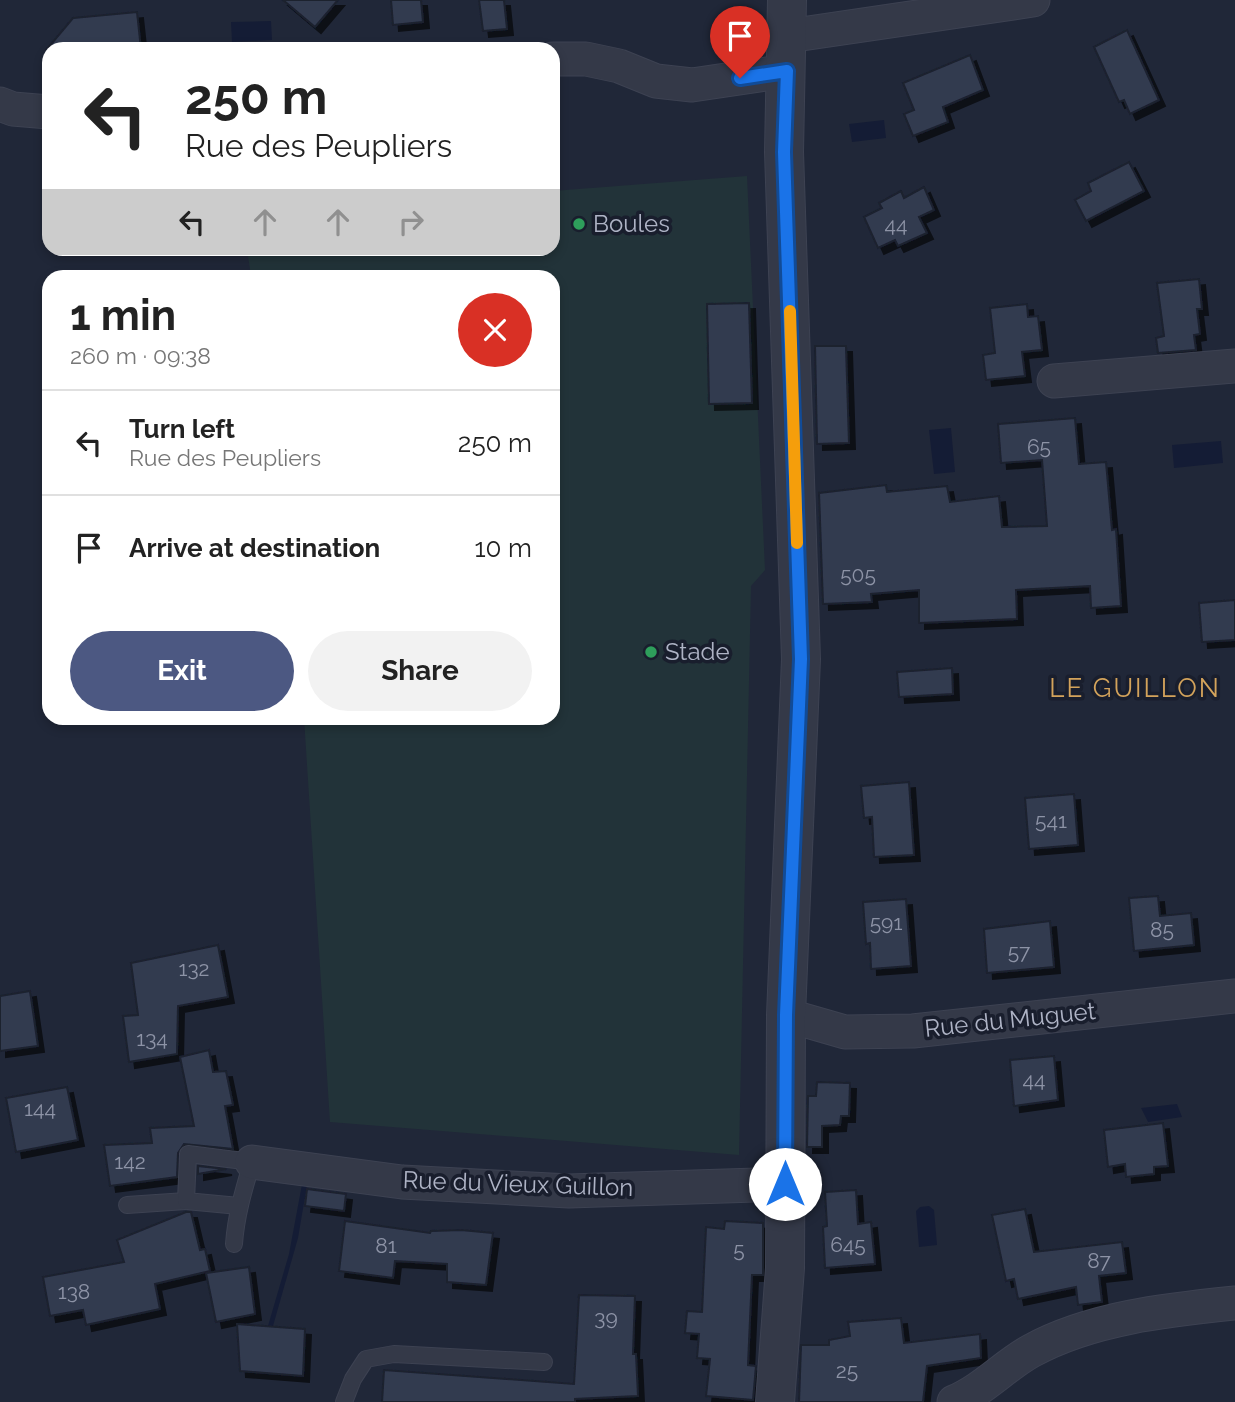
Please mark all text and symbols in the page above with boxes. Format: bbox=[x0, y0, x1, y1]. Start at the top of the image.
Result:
pin bbox=[710, 6, 770, 78]
icon: arrive bbox=[721, 17, 759, 55]
text: 250 m bbox=[185, 68, 327, 125]
icon: left bbox=[70, 70, 161, 161]
text: Rue des Peupliers bbox=[185, 127, 452, 164]
icon: left bbox=[173, 203, 211, 241]
icon: ahead bbox=[246, 203, 284, 241]
icon: ahead bbox=[319, 203, 357, 241]
icon: right bbox=[392, 203, 430, 241]
place label: Boules bbox=[593, 209, 670, 238]
house number: 44 bbox=[885, 212, 907, 237]
marker: Boules bbox=[571, 216, 587, 232]
text: 1 min bbox=[70, 291, 176, 340]
button: close bbox=[458, 293, 532, 367]
text: 260 m · 09:38 bbox=[70, 342, 211, 369]
text: Turn left bbox=[129, 414, 235, 444]
icon: left bbox=[70, 424, 108, 462]
text: 250 m bbox=[458, 428, 532, 458]
house number: 65 bbox=[1027, 434, 1051, 459]
text: Rue des Peupliers bbox=[129, 444, 321, 471]
icon: arrive bbox=[70, 529, 108, 567]
text: Arrive at destination bbox=[129, 533, 380, 563]
text: 10 m bbox=[474, 533, 532, 563]
house number: 505 bbox=[840, 562, 876, 587]
button: Exit bbox=[70, 631, 294, 711]
button: Share bbox=[308, 631, 532, 711]
place label: Stade bbox=[665, 637, 730, 666]
marker: Stade bbox=[643, 644, 659, 660]
district label: LE GUILLON bbox=[1049, 673, 1221, 703]
house number: 541 bbox=[1035, 808, 1067, 833]
house number: 591 bbox=[870, 910, 902, 935]
house number: 85 bbox=[1150, 917, 1174, 942]
house number: 57 bbox=[1008, 939, 1031, 964]
house number: 132 bbox=[178, 956, 210, 981]
street label: Rue du Muguet bbox=[923, 996, 1097, 1043]
house number: 134 bbox=[136, 1026, 168, 1051]
house number: 44 bbox=[1023, 1067, 1045, 1092]
house number: 144 bbox=[24, 1096, 56, 1121]
position arrow bbox=[748, 1147, 822, 1221]
house number: 142 bbox=[114, 1149, 146, 1174]
street label: Rue du Vieux Guillon bbox=[402, 1165, 634, 1202]
house number: 645 bbox=[830, 1232, 866, 1257]
house number: 81 bbox=[375, 1233, 397, 1258]
house number: 5 bbox=[733, 1237, 745, 1262]
house number: 87 bbox=[1087, 1248, 1112, 1273]
house number: 138 bbox=[58, 1279, 90, 1304]
house number: 39 bbox=[594, 1305, 618, 1330]
house number: 25 bbox=[836, 1358, 858, 1383]

